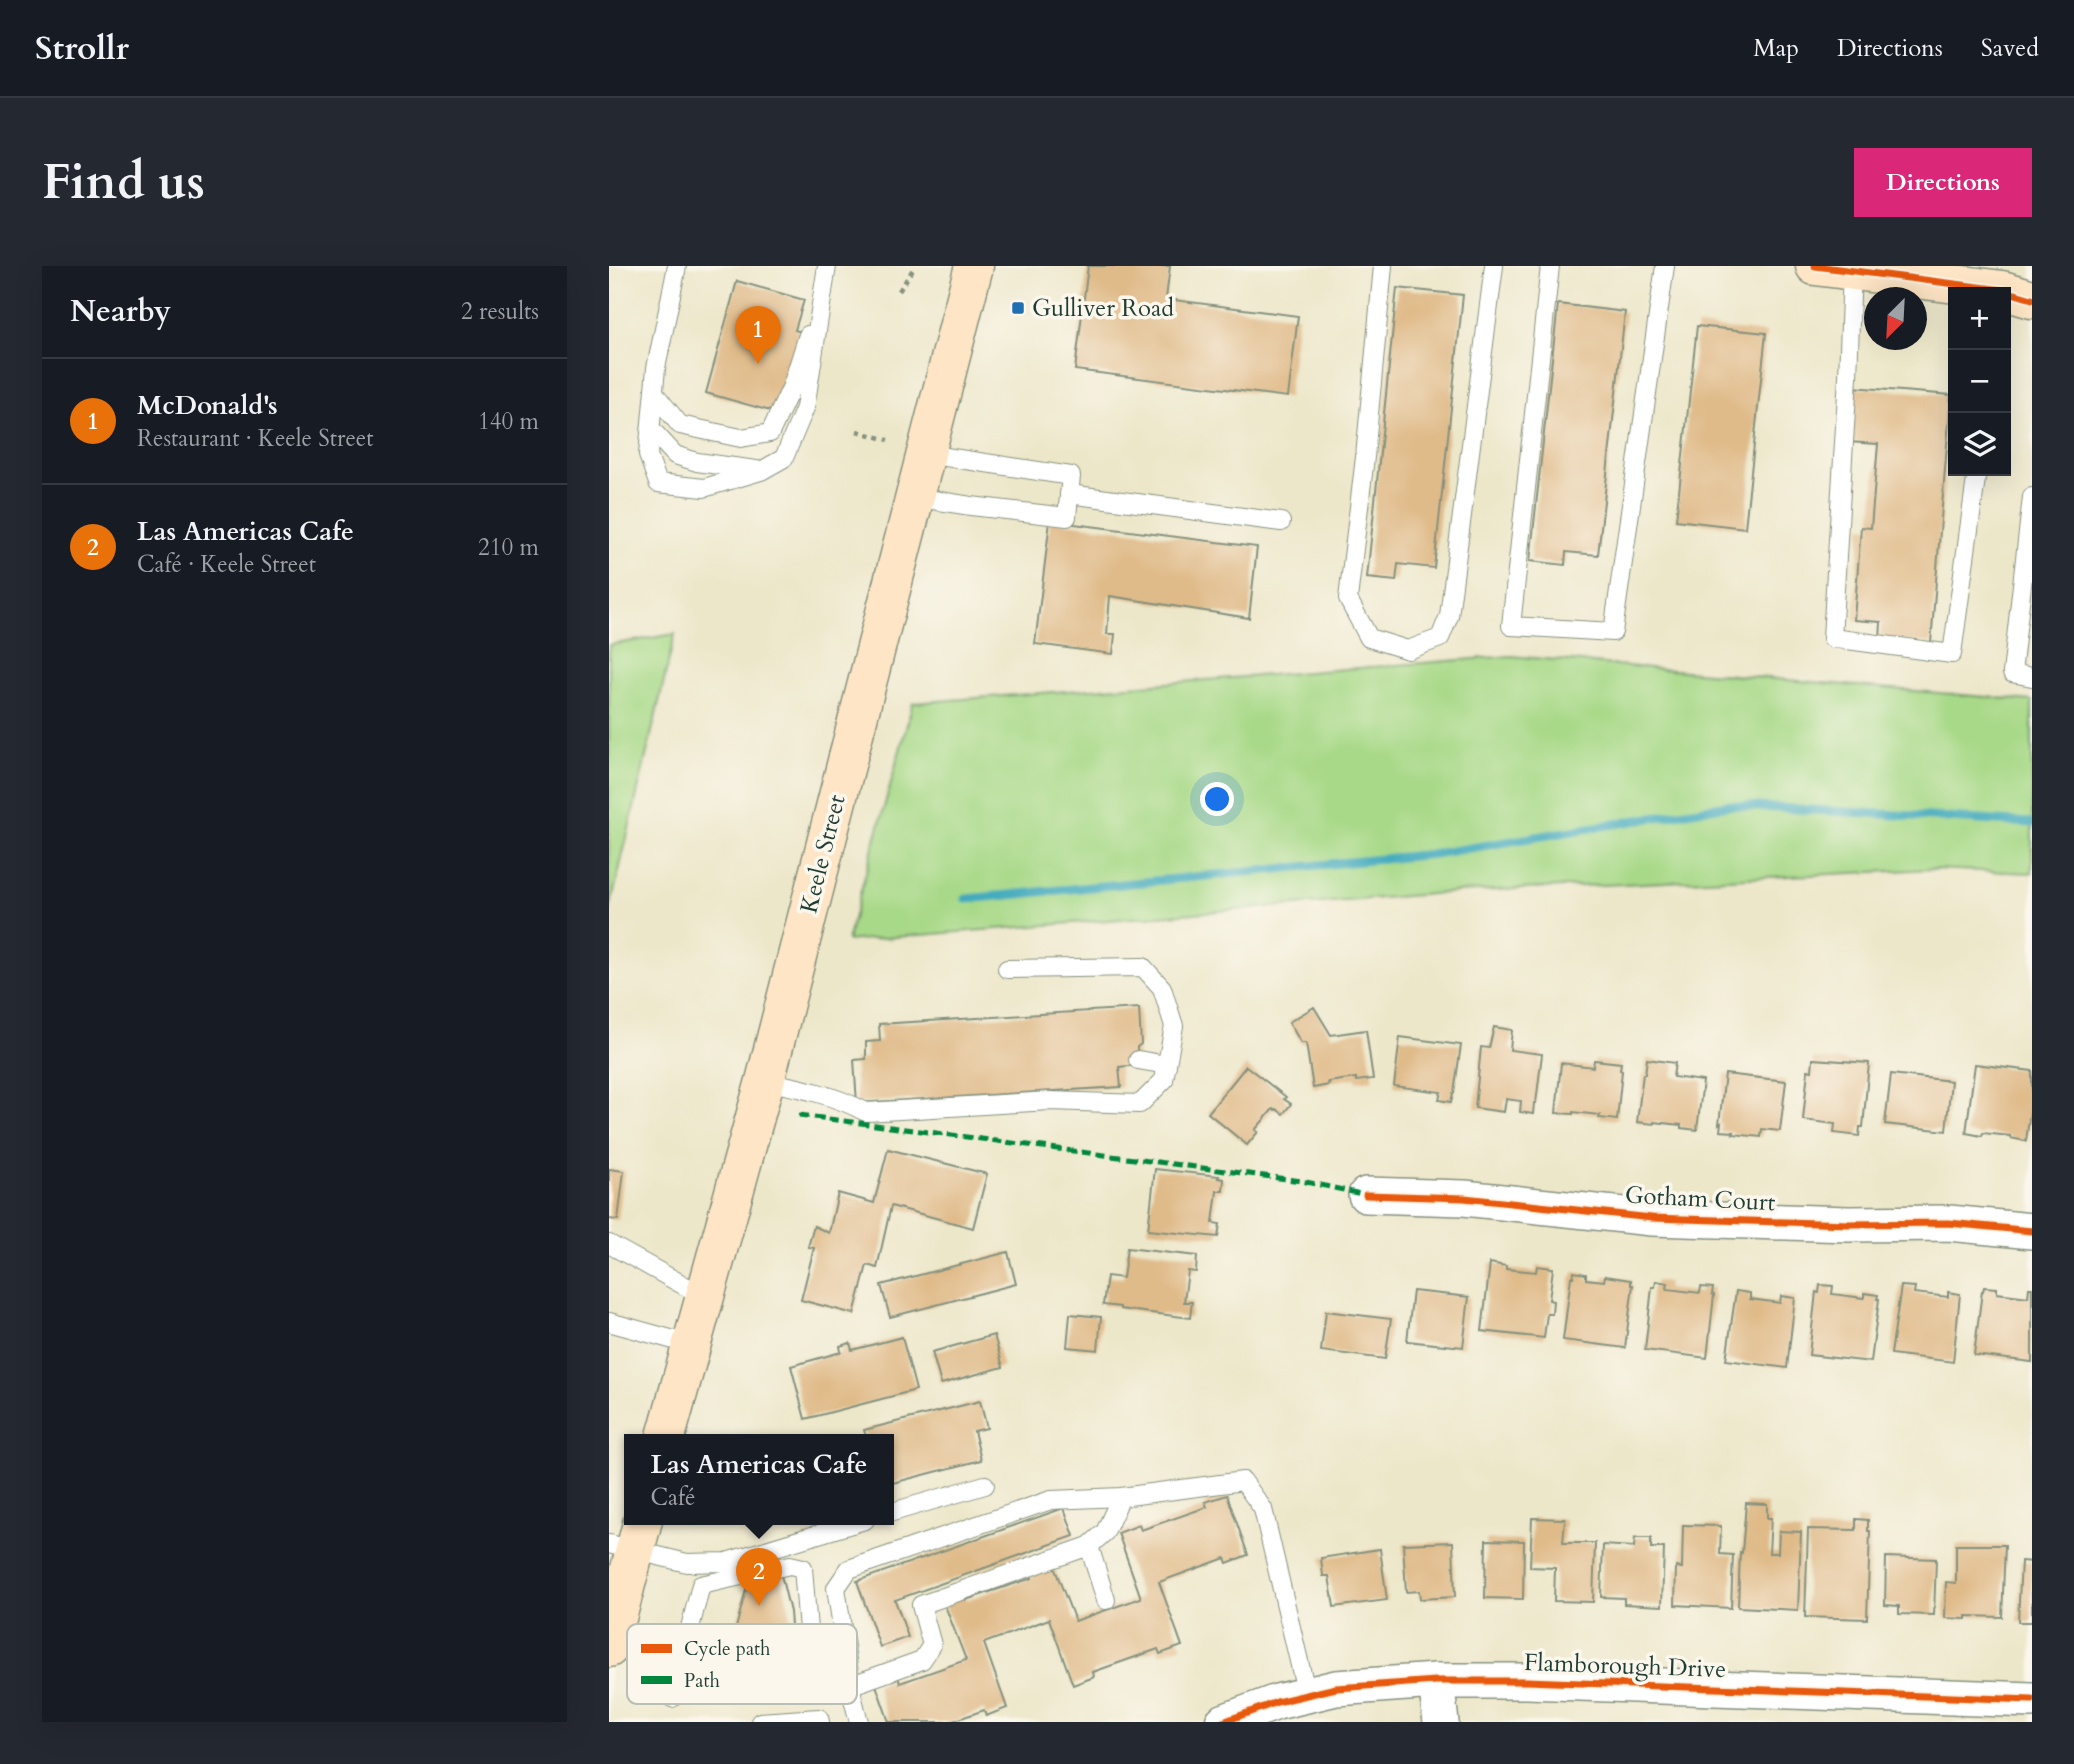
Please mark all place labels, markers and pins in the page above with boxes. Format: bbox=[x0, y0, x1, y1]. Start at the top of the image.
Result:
place label: Gulliver Road bbox=[1032, 292, 1174, 325]
marker: Gulliver Road bbox=[1010, 300, 1026, 316]
pin: 1 bbox=[735, 306, 781, 364]
pin: 2 bbox=[736, 1548, 782, 1606]

